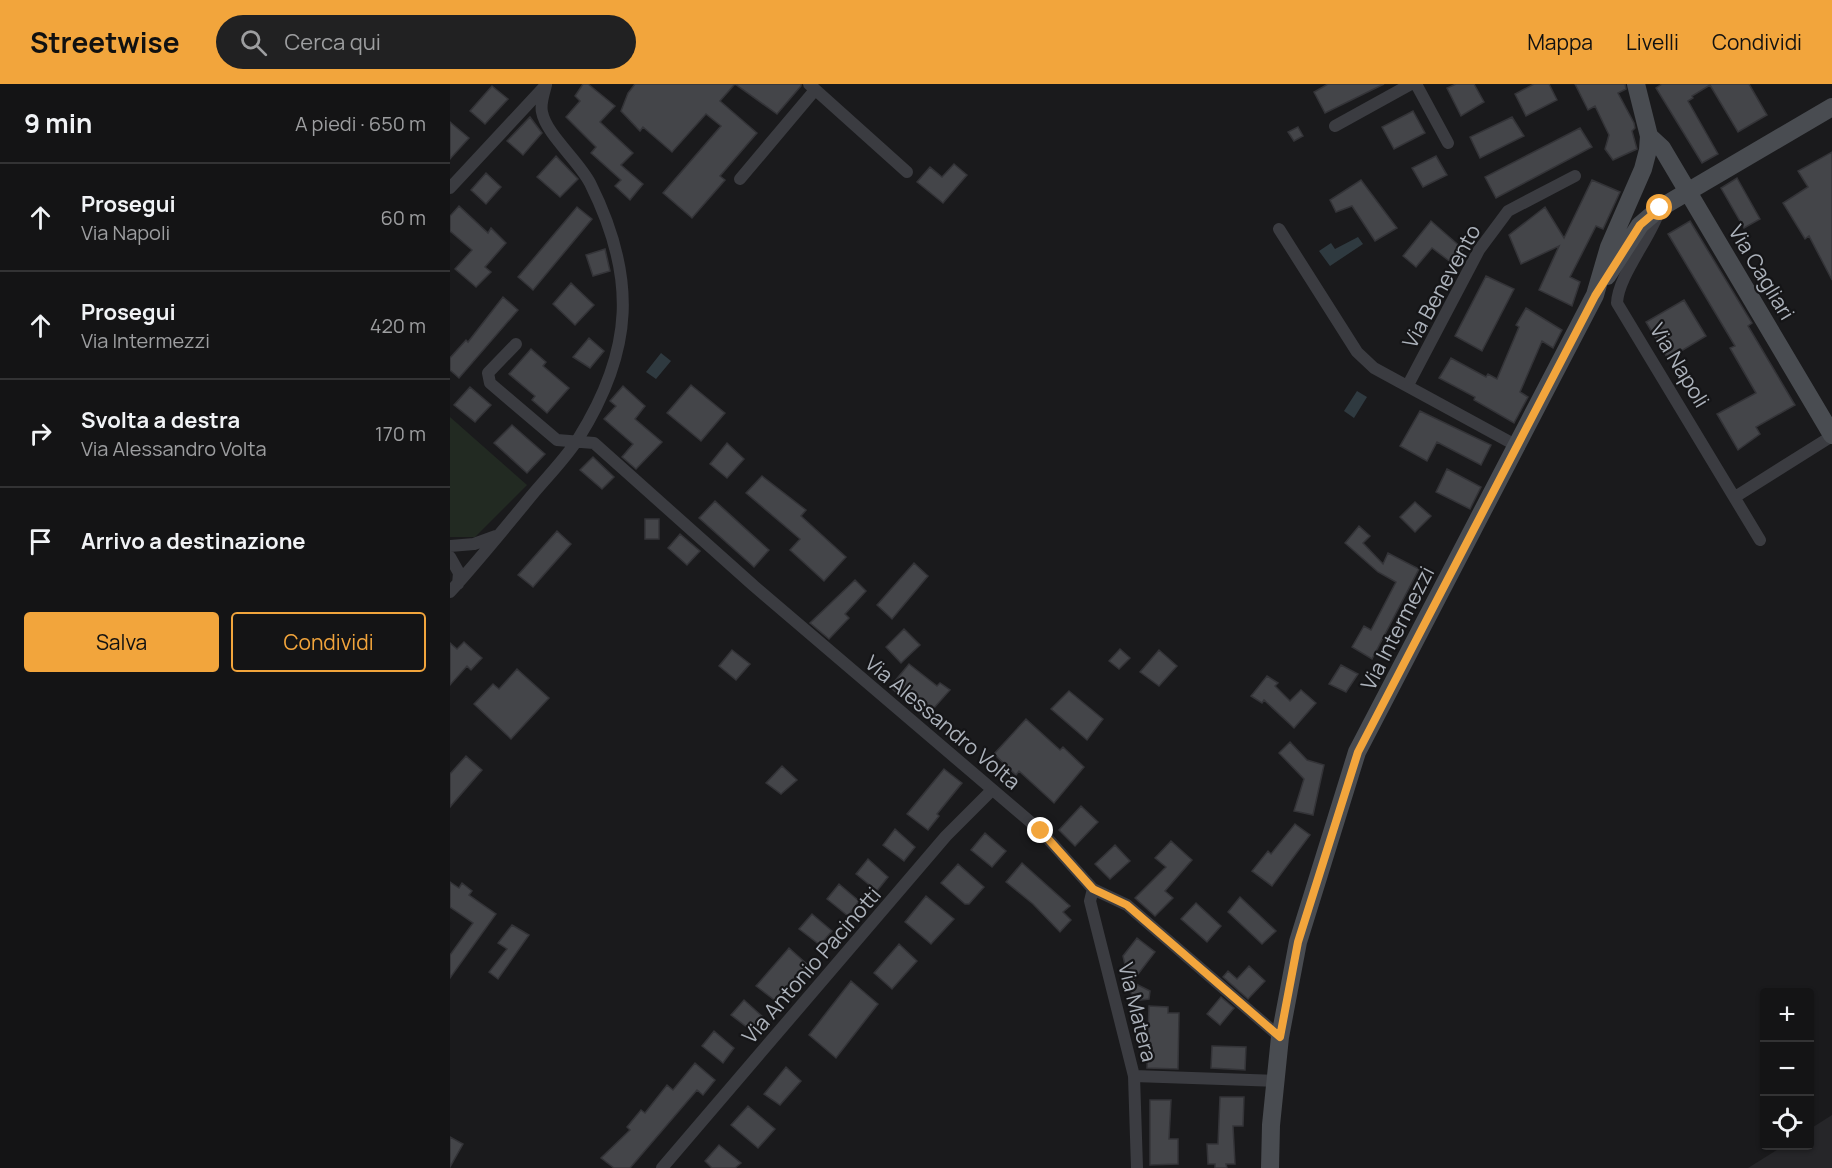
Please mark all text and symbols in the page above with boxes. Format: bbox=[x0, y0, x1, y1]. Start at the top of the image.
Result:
search box bbox=[216, 15, 636, 69]
text: Streetwise bbox=[30, 23, 180, 61]
icon: search bbox=[237, 26, 270, 59]
text: Cerca qui bbox=[285, 27, 381, 57]
text: Mappa bbox=[1527, 28, 1593, 56]
text: Livelli bbox=[1626, 28, 1679, 56]
text: Condividi bbox=[1712, 28, 1802, 56]
text: 9 min bbox=[24, 105, 92, 141]
text: A piedi · 650 m bbox=[295, 110, 426, 137]
text: Prosegui bbox=[81, 189, 176, 219]
route start bbox=[1646, 194, 1672, 220]
icon: ahead bbox=[24, 201, 57, 234]
text: 60 m bbox=[380, 204, 426, 231]
text: Via Napoli bbox=[81, 219, 170, 246]
street label: Via Benevento bbox=[1395, 219, 1487, 353]
street label: Via Cagliari bbox=[1723, 219, 1801, 325]
text: Prosegui bbox=[81, 297, 176, 327]
icon: ahead bbox=[24, 309, 57, 342]
text: 420 m bbox=[370, 312, 426, 339]
street label: Via Napoli bbox=[1644, 318, 1716, 412]
text: Via Intermezzi bbox=[81, 327, 210, 354]
text: Svolta a destra bbox=[81, 405, 240, 435]
icon: right bbox=[24, 417, 57, 450]
text: 170 m bbox=[375, 420, 426, 447]
text: Via Alessandro Volta bbox=[81, 435, 267, 462]
icon: arrive bbox=[24, 525, 57, 558]
text: Arrivo a destinazione bbox=[81, 526, 305, 556]
street label: Via Intermezzi bbox=[1354, 561, 1440, 695]
button: Salva bbox=[24, 612, 219, 672]
button: Condividi bbox=[231, 612, 426, 672]
street label: Via Alessandro Volta bbox=[859, 649, 1027, 795]
route end bbox=[1027, 817, 1053, 843]
street label: Via Antonio Pacinotti bbox=[735, 881, 887, 1049]
street label: Via Matera bbox=[1112, 959, 1164, 1065]
map controls bbox=[1760, 988, 1814, 1150]
button: + bbox=[1760, 988, 1814, 1042]
button: − bbox=[1760, 1042, 1814, 1096]
button: locate bbox=[1760, 1096, 1814, 1150]

